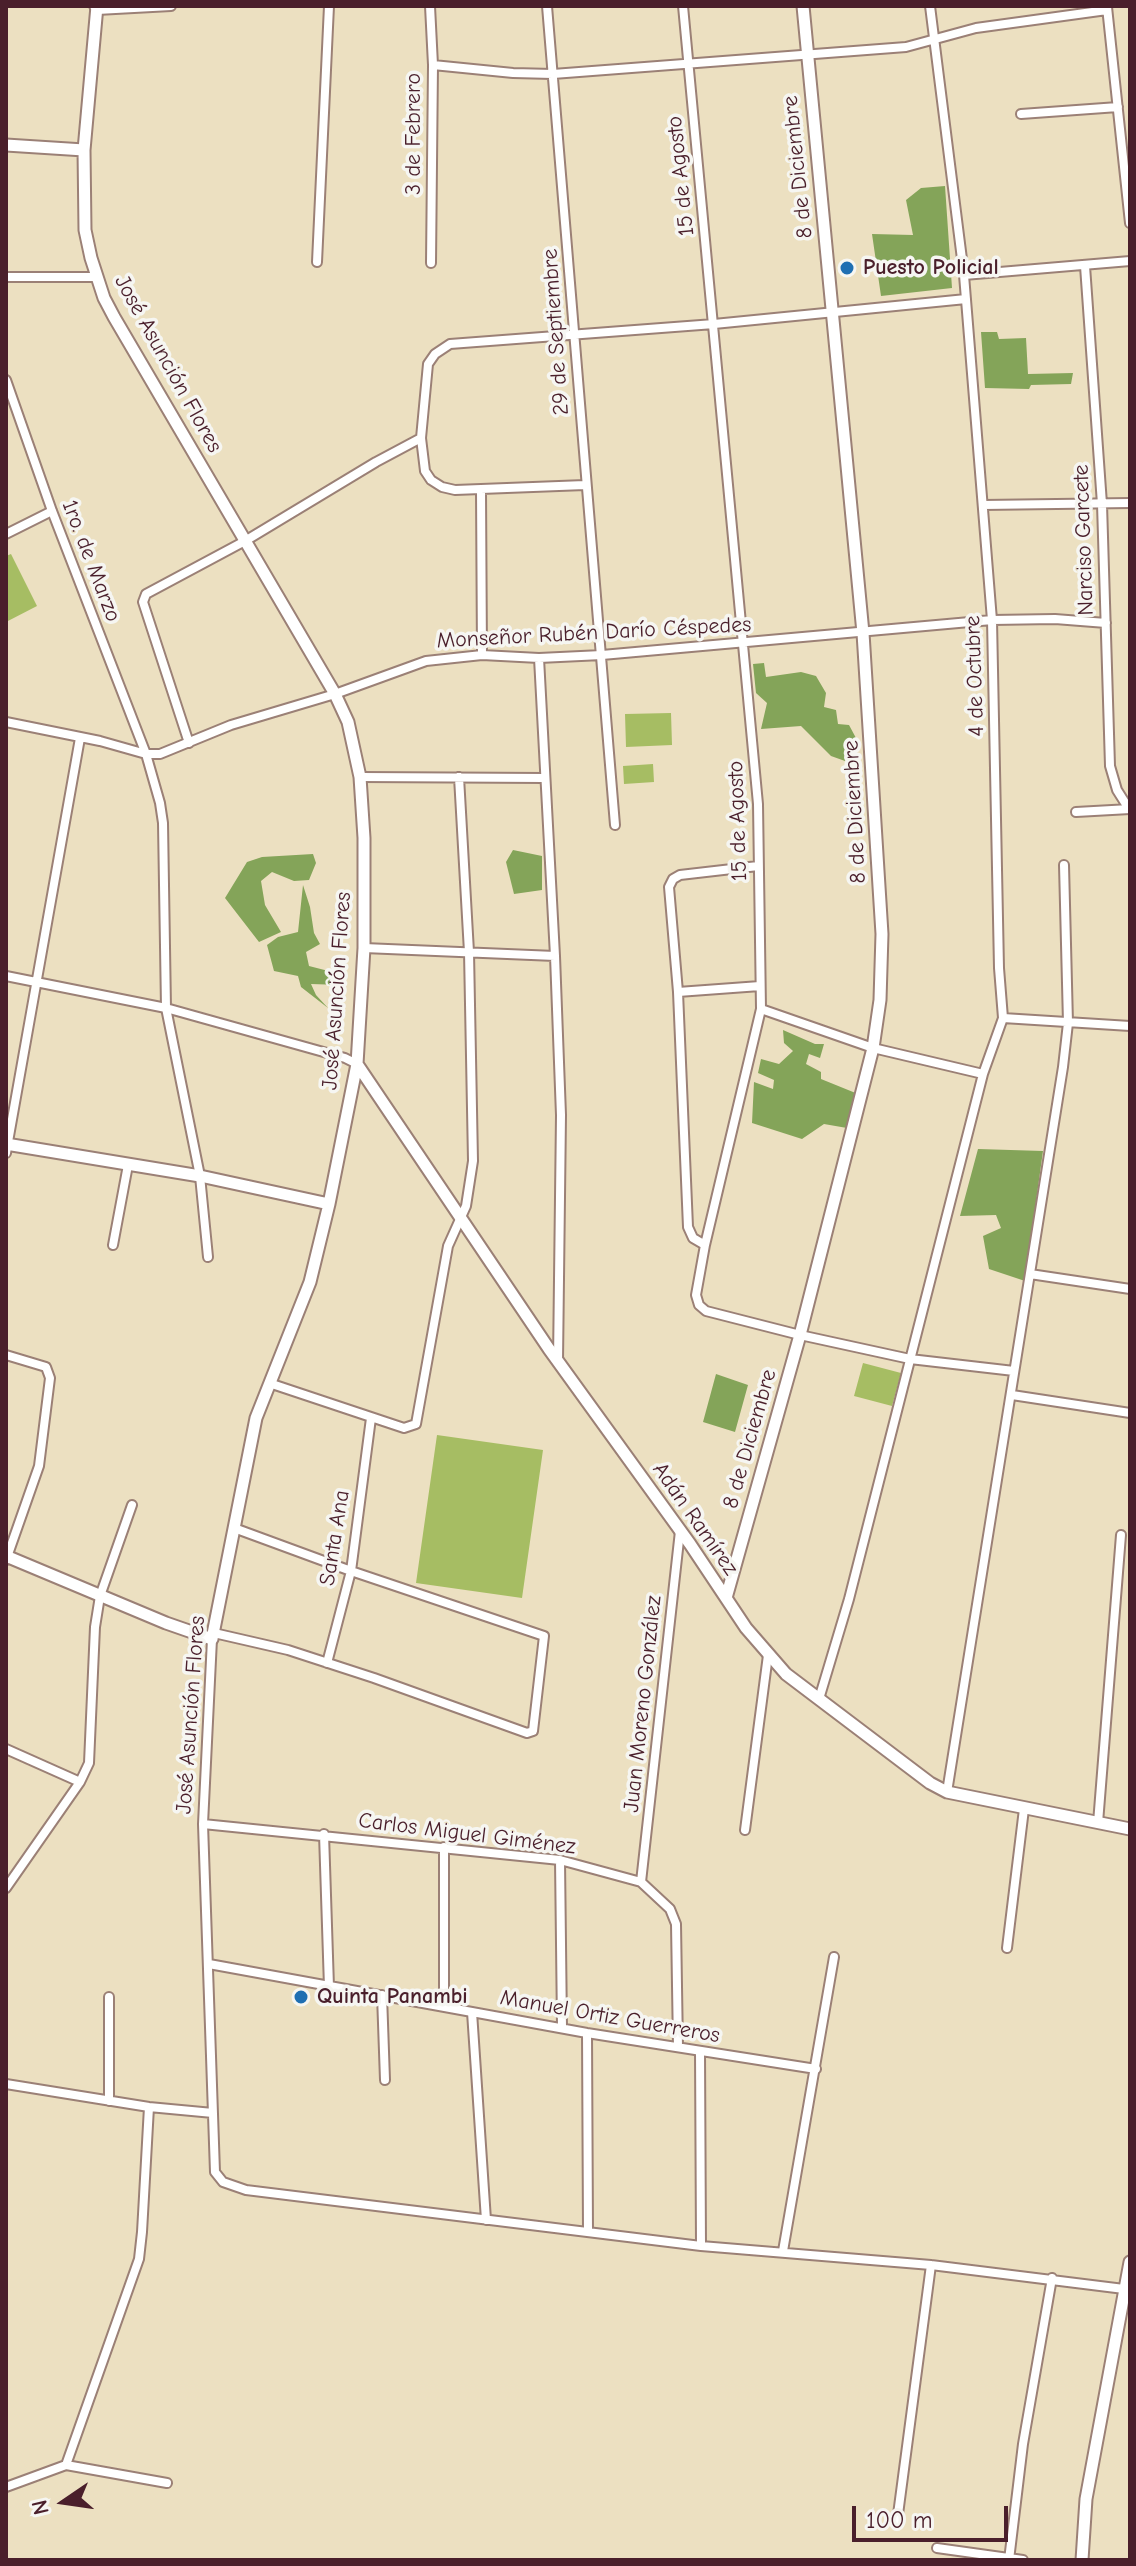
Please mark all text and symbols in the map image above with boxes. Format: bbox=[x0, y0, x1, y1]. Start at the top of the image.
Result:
street label: 3 de Febrero bbox=[401, 73, 427, 195]
street label: 8 de Diciembre bbox=[777, 94, 819, 240]
street label: 15 de Agosto bbox=[662, 115, 700, 237]
street label: 29 de Septiembre bbox=[537, 248, 575, 416]
place label: Puesto Policial bbox=[863, 255, 999, 281]
marker: Puesto Policial bbox=[838, 259, 856, 277]
street label: José Asunción Flores bbox=[108, 271, 228, 457]
street label: Narciso Garcete bbox=[1068, 464, 1100, 616]
street label: 1ro. de Marzo bbox=[56, 496, 126, 626]
street label: Monseñor Rubén Darío Céspedes bbox=[436, 612, 752, 654]
street label: 4 de Octubre bbox=[960, 615, 990, 737]
street label: 8 de Diciembre bbox=[838, 740, 872, 884]
street label: 15 de Agosto bbox=[723, 760, 753, 882]
street label: José Asunción Flores bbox=[317, 891, 357, 1091]
street label: 8 de Diciembre bbox=[718, 1366, 782, 1512]
street label: Adán Ramírez bbox=[646, 1458, 744, 1580]
street label: Santa Ana bbox=[314, 1488, 356, 1588]
street label: Juan Moreno González bbox=[618, 1594, 668, 1814]
street label: José Asunción Flores bbox=[171, 1615, 211, 1815]
street label: Carlos Miguel Giménez bbox=[357, 1808, 577, 1860]
place label: Quinta Panambi bbox=[317, 1984, 468, 2010]
street label: Manuel Ortiz Guerreros bbox=[498, 1985, 722, 2049]
marker: Quinta Panambi bbox=[292, 1988, 310, 2006]
north arrow bbox=[24, 2462, 104, 2542]
scale bar bbox=[856, 2490, 1012, 2540]
text: N bbox=[26, 2497, 55, 2517]
text: 100 m bbox=[866, 2506, 933, 2534]

